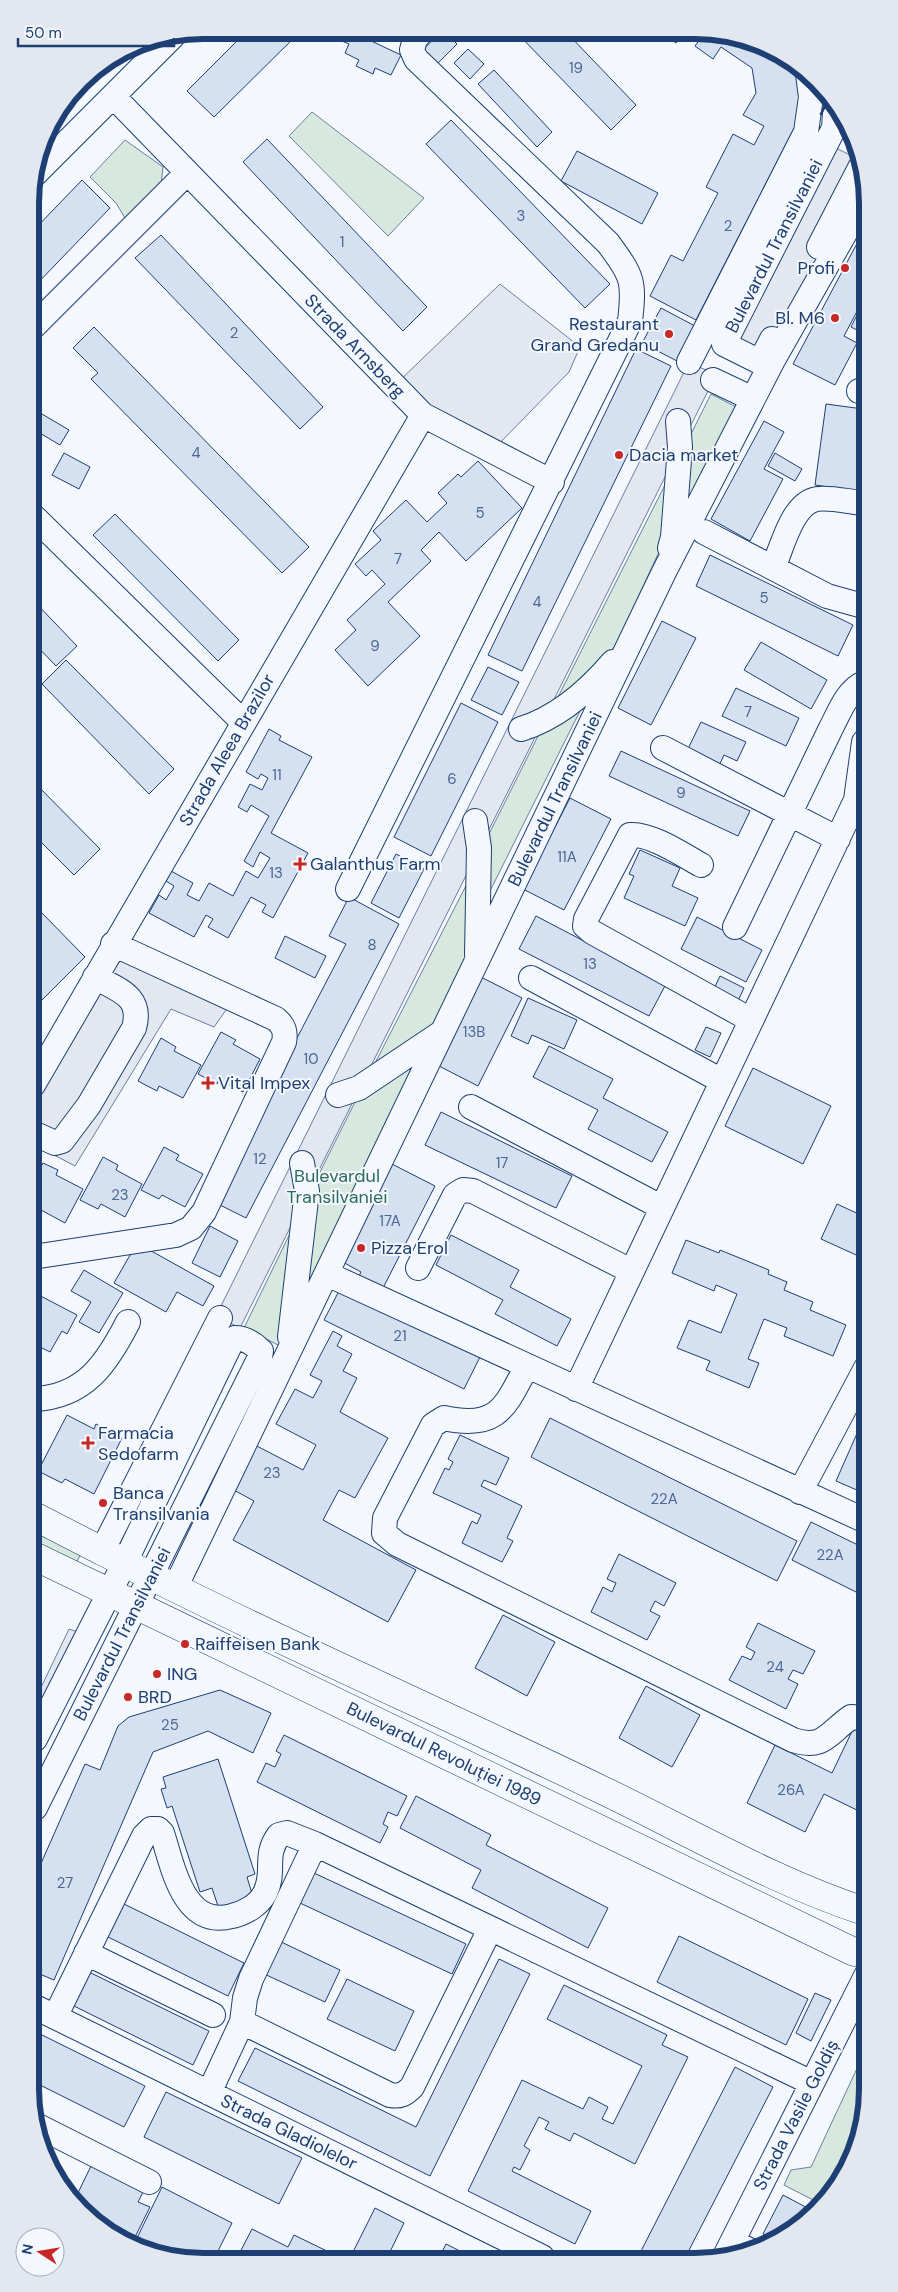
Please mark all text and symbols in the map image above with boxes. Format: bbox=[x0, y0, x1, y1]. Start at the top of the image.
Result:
scale bar bbox=[18, 15, 174, 47]
text: 50 m bbox=[25, 23, 62, 43]
house number: 19 bbox=[569, 58, 583, 78]
street label: Bulevardul Transilvaniei bbox=[720, 155, 828, 337]
house number: 3 bbox=[517, 206, 525, 226]
house number: 2 bbox=[724, 216, 732, 236]
house number: 1 bbox=[340, 232, 344, 252]
place label: Profi bbox=[797, 256, 835, 280]
marker: Profi bbox=[839, 262, 851, 274]
street label: Strada Arnsberg bbox=[299, 289, 411, 403]
place label: Bl. M6 bbox=[775, 306, 825, 330]
place label: Restaurant Grand Gredanu bbox=[531, 312, 659, 357]
marker: Bl. M6 bbox=[829, 312, 841, 324]
house number: 2 bbox=[230, 323, 238, 343]
marker: Restaurant Grand Gredanu bbox=[663, 328, 675, 340]
house number: 4 bbox=[191, 443, 201, 463]
place label: Dacia market bbox=[629, 443, 738, 467]
marker: Dacia market bbox=[613, 449, 625, 461]
house number: 5 bbox=[475, 503, 485, 523]
house number: 7 bbox=[394, 549, 402, 569]
house number: 5 bbox=[759, 588, 769, 608]
house number: 4 bbox=[532, 592, 542, 612]
house number: 9 bbox=[370, 636, 380, 656]
street label: Strada Aleea Brazilor bbox=[174, 669, 281, 830]
house number: 7 bbox=[744, 702, 752, 722]
street label: Bulevardul Transilvaniei bbox=[502, 708, 608, 890]
house number: 11 bbox=[272, 765, 282, 785]
house number: 6 bbox=[447, 769, 457, 789]
house number: 9 bbox=[676, 783, 686, 803]
house number: 11A bbox=[557, 847, 577, 867]
place label: Galanthus Farm bbox=[310, 852, 441, 876]
marker: Galanthus Farm bbox=[294, 858, 306, 870]
house number: 13 bbox=[269, 863, 283, 883]
house number: 8 bbox=[367, 935, 377, 955]
house number: 13 bbox=[583, 954, 597, 974]
house number: 13B bbox=[463, 1022, 485, 1042]
house number: 10 bbox=[304, 1049, 318, 1069]
place label: Vital Impex bbox=[218, 1071, 310, 1095]
marker: Vital Impex bbox=[202, 1077, 214, 1089]
house number: 12 bbox=[253, 1149, 267, 1169]
house number: 17 bbox=[496, 1153, 508, 1173]
park label: Bulevardul Transilvaniei bbox=[286, 1164, 388, 1209]
house number: 23 bbox=[111, 1185, 129, 1205]
house number: 17A bbox=[379, 1211, 401, 1231]
place label: Pizza Erol bbox=[371, 1236, 448, 1260]
marker: Pizza Erol bbox=[355, 1242, 367, 1254]
house number: 21 bbox=[393, 1326, 407, 1346]
place label: Farmacia Sedofarm bbox=[98, 1421, 179, 1466]
marker: Farmacia Sedofarm bbox=[82, 1437, 94, 1449]
house number: 23 bbox=[263, 1463, 281, 1483]
place label: Banca Transilvania bbox=[113, 1481, 210, 1526]
house number: 22A bbox=[650, 1489, 678, 1509]
marker: Banca Transilvania bbox=[97, 1497, 109, 1509]
street label: Bulevardul Transilvaniei bbox=[68, 1543, 176, 1725]
house number: 22A bbox=[816, 1545, 844, 1565]
place label: Raiffeisen Bank bbox=[195, 1632, 320, 1656]
marker: Raiffeisen Bank bbox=[179, 1638, 191, 1650]
house number: 24 bbox=[766, 1657, 784, 1677]
place label: ING bbox=[167, 1662, 197, 1686]
marker: ING bbox=[151, 1668, 163, 1680]
place label: BRD bbox=[138, 1685, 172, 1709]
marker: BRD bbox=[122, 1691, 134, 1703]
street label: Bulevardul Revoluției 1989 bbox=[343, 1696, 545, 1812]
house number: 25 bbox=[161, 1715, 179, 1735]
house number: 26A bbox=[777, 1780, 805, 1800]
house number: 27 bbox=[57, 1873, 73, 1893]
street label: Strada Vasile Goldiș bbox=[748, 2036, 844, 2194]
street label: Strada Gladiolelor bbox=[217, 2089, 362, 2176]
north arrow bbox=[15, 2227, 65, 2277]
text: N bbox=[17, 2242, 37, 2256]

